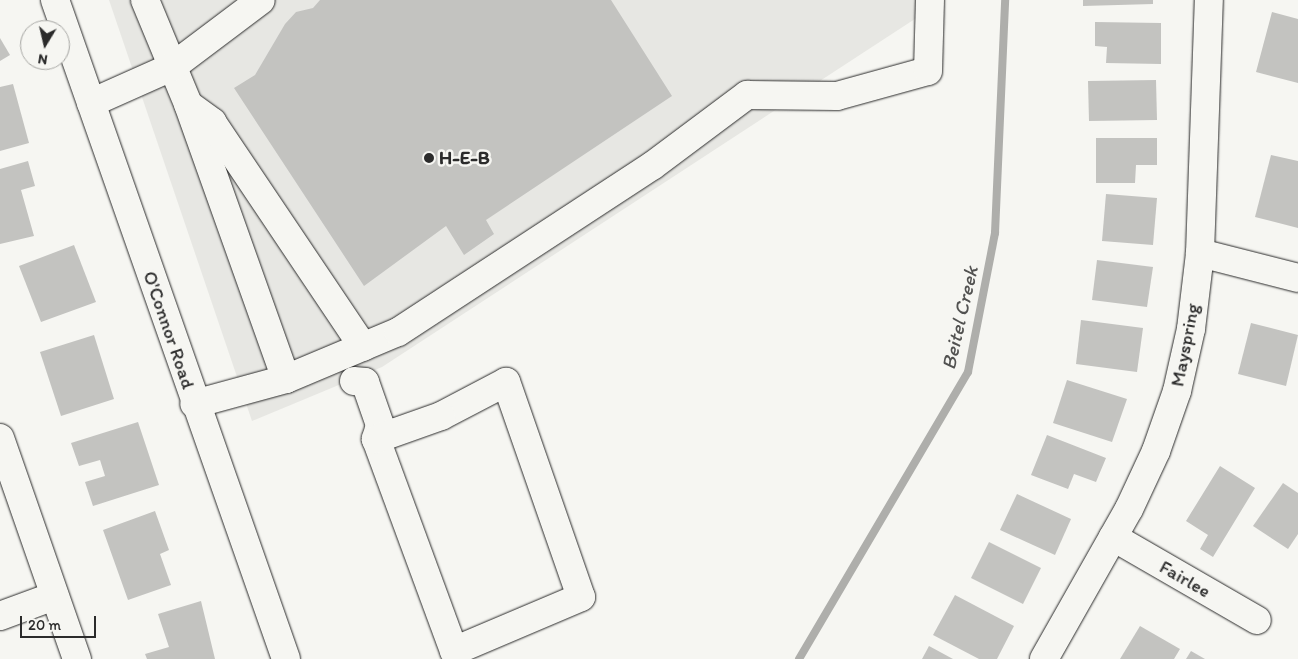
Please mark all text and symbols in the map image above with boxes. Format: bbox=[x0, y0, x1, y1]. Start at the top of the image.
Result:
north arrow bbox=[20, 20, 70, 70]
text: N bbox=[37, 50, 49, 68]
place label: H-E-B bbox=[439, 147, 490, 169]
marker: H-E-B bbox=[423, 152, 435, 164]
water label: Beitel Creek bbox=[937, 264, 983, 372]
street label: O'Connor Road bbox=[138, 268, 200, 392]
street label: Mayspring bbox=[1166, 301, 1204, 389]
street label: Fairlee bbox=[1155, 555, 1215, 603]
scale bar bbox=[22, 606, 99, 638]
text: 20 m bbox=[28, 616, 61, 634]

